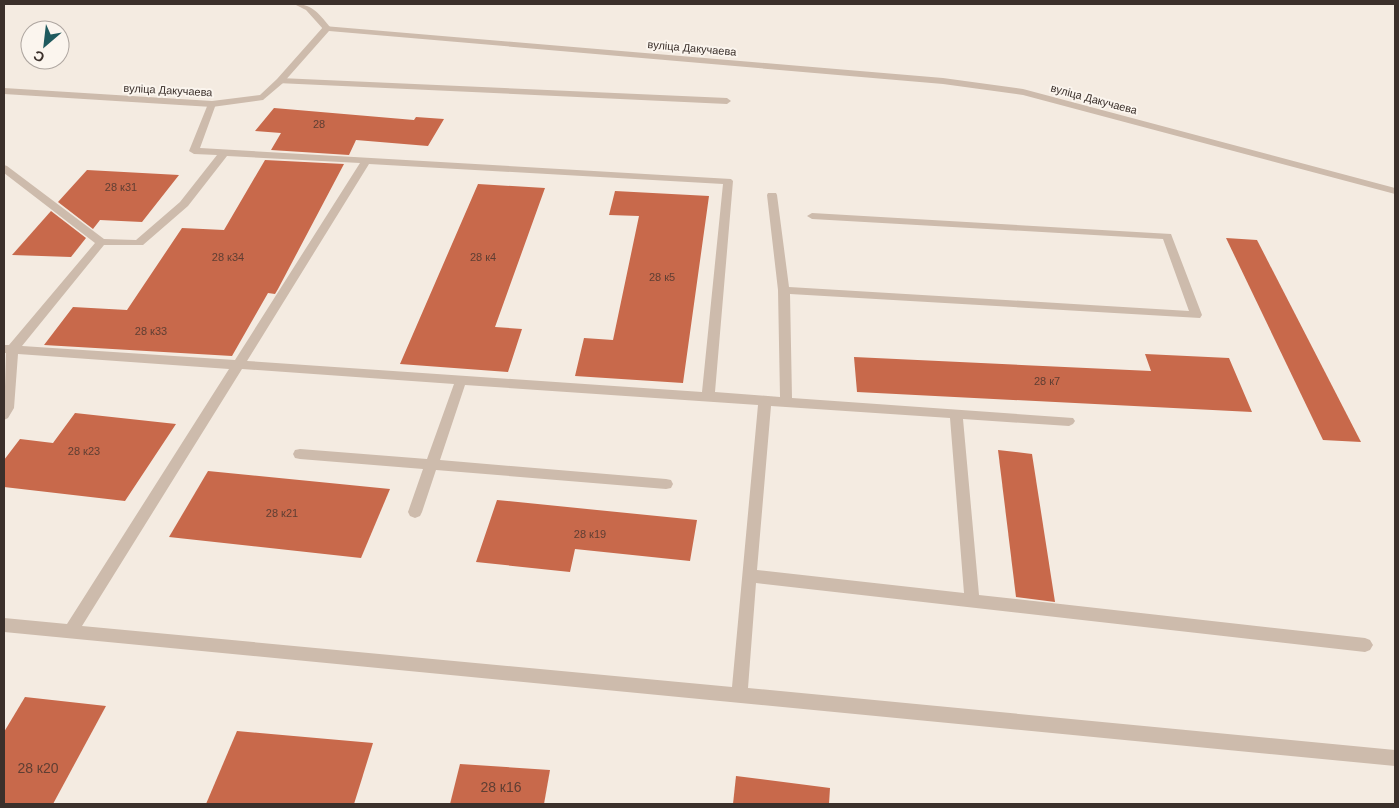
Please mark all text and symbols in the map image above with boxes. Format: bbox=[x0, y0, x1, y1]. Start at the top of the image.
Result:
north arrow bbox=[20, 20, 70, 70]
street label: вуліца Дакучаева bbox=[647, 38, 738, 58]
text: С bbox=[31, 47, 47, 66]
street label: вуліца Дакучаева bbox=[123, 82, 214, 98]
street label: вуліца Дакучаева bbox=[1049, 82, 1139, 117]
house number: 28 bbox=[313, 118, 325, 130]
house number: 28 к31 bbox=[105, 181, 137, 193]
house number: 28 к34 bbox=[212, 251, 244, 263]
house number: 28 к4 bbox=[470, 251, 496, 263]
house number: 28 к5 bbox=[649, 271, 675, 283]
house number: 28 к33 bbox=[135, 325, 167, 337]
house number: 28 к7 bbox=[1034, 375, 1060, 387]
house number: 28 к23 bbox=[68, 445, 100, 457]
house number: 28 к21 bbox=[266, 507, 298, 519]
house number: 28 к19 bbox=[574, 528, 606, 540]
house number: 28 к20 bbox=[17, 760, 59, 776]
house number: 28 к16 bbox=[480, 779, 522, 795]

